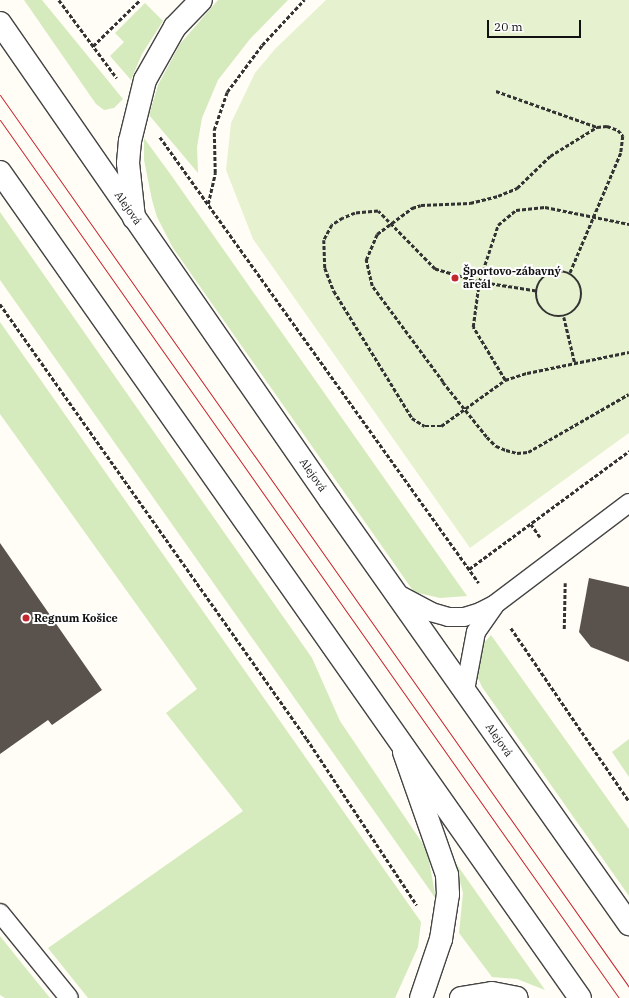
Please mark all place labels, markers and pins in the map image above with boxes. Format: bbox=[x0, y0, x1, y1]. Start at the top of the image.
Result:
place label: Športovo-zábavný areál bbox=[463, 265, 561, 291]
marker: Športovo-zábavný areál bbox=[450, 273, 460, 283]
place label: Regnum Košice bbox=[34, 611, 118, 625]
marker: Regnum Košice bbox=[21, 613, 31, 623]

